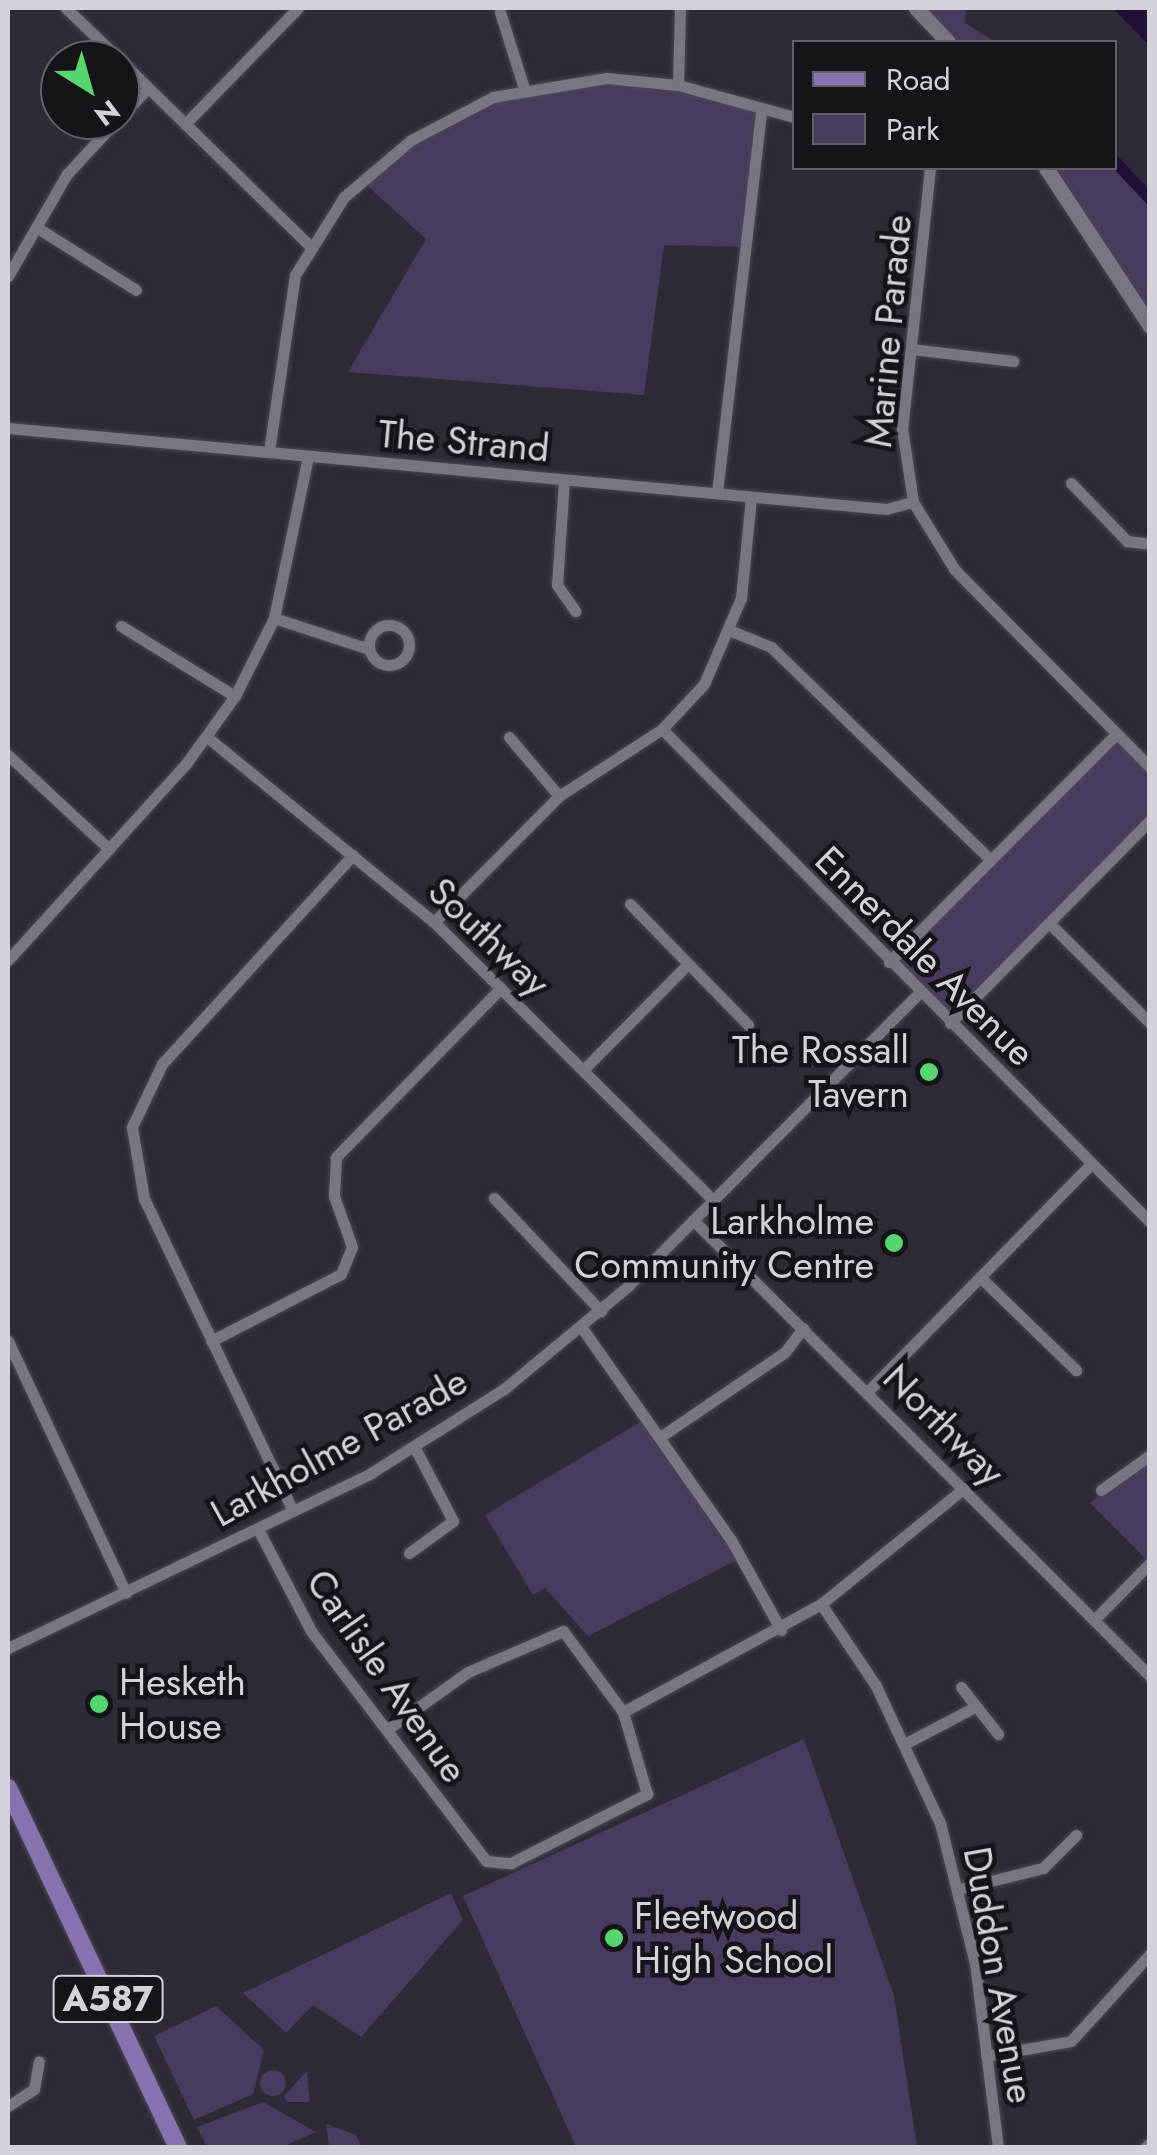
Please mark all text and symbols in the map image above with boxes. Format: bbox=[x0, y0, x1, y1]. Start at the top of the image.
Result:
north arrow bbox=[40, 40, 140, 140]
legend bbox=[792, 40, 1117, 170]
text: Road bbox=[886, 58, 951, 101]
text: N bbox=[86, 90, 128, 136]
text: Park bbox=[886, 108, 939, 151]
street label: Marine Parade bbox=[855, 213, 921, 449]
street label: The Strand bbox=[377, 411, 551, 471]
street label: Ennerdale Avenue bbox=[806, 837, 1044, 1075]
street label: Southway bbox=[419, 868, 559, 1006]
place label: The Rossall Tavern bbox=[732, 1027, 909, 1116]
marker: The Rossall Tavern bbox=[918, 1061, 940, 1083]
place label: Larkholme Community Centre bbox=[574, 1198, 874, 1288]
marker: Larkholme Community Centre bbox=[883, 1232, 905, 1254]
street label: Northway bbox=[874, 1355, 1014, 1495]
street label: Larkholme Parade bbox=[203, 1358, 475, 1536]
street label: Carlisle Avenue bbox=[297, 1561, 477, 1791]
place label: Hesketh House bbox=[119, 1659, 246, 1748]
marker: Hesketh House bbox=[88, 1693, 110, 1715]
street label: Duddon Avenue bbox=[954, 1843, 1044, 2107]
place label: Fleetwood High School bbox=[634, 1893, 833, 1982]
marker: Fleetwood High School bbox=[603, 1927, 625, 1949]
road number: A587 bbox=[51, 1969, 166, 2029]

